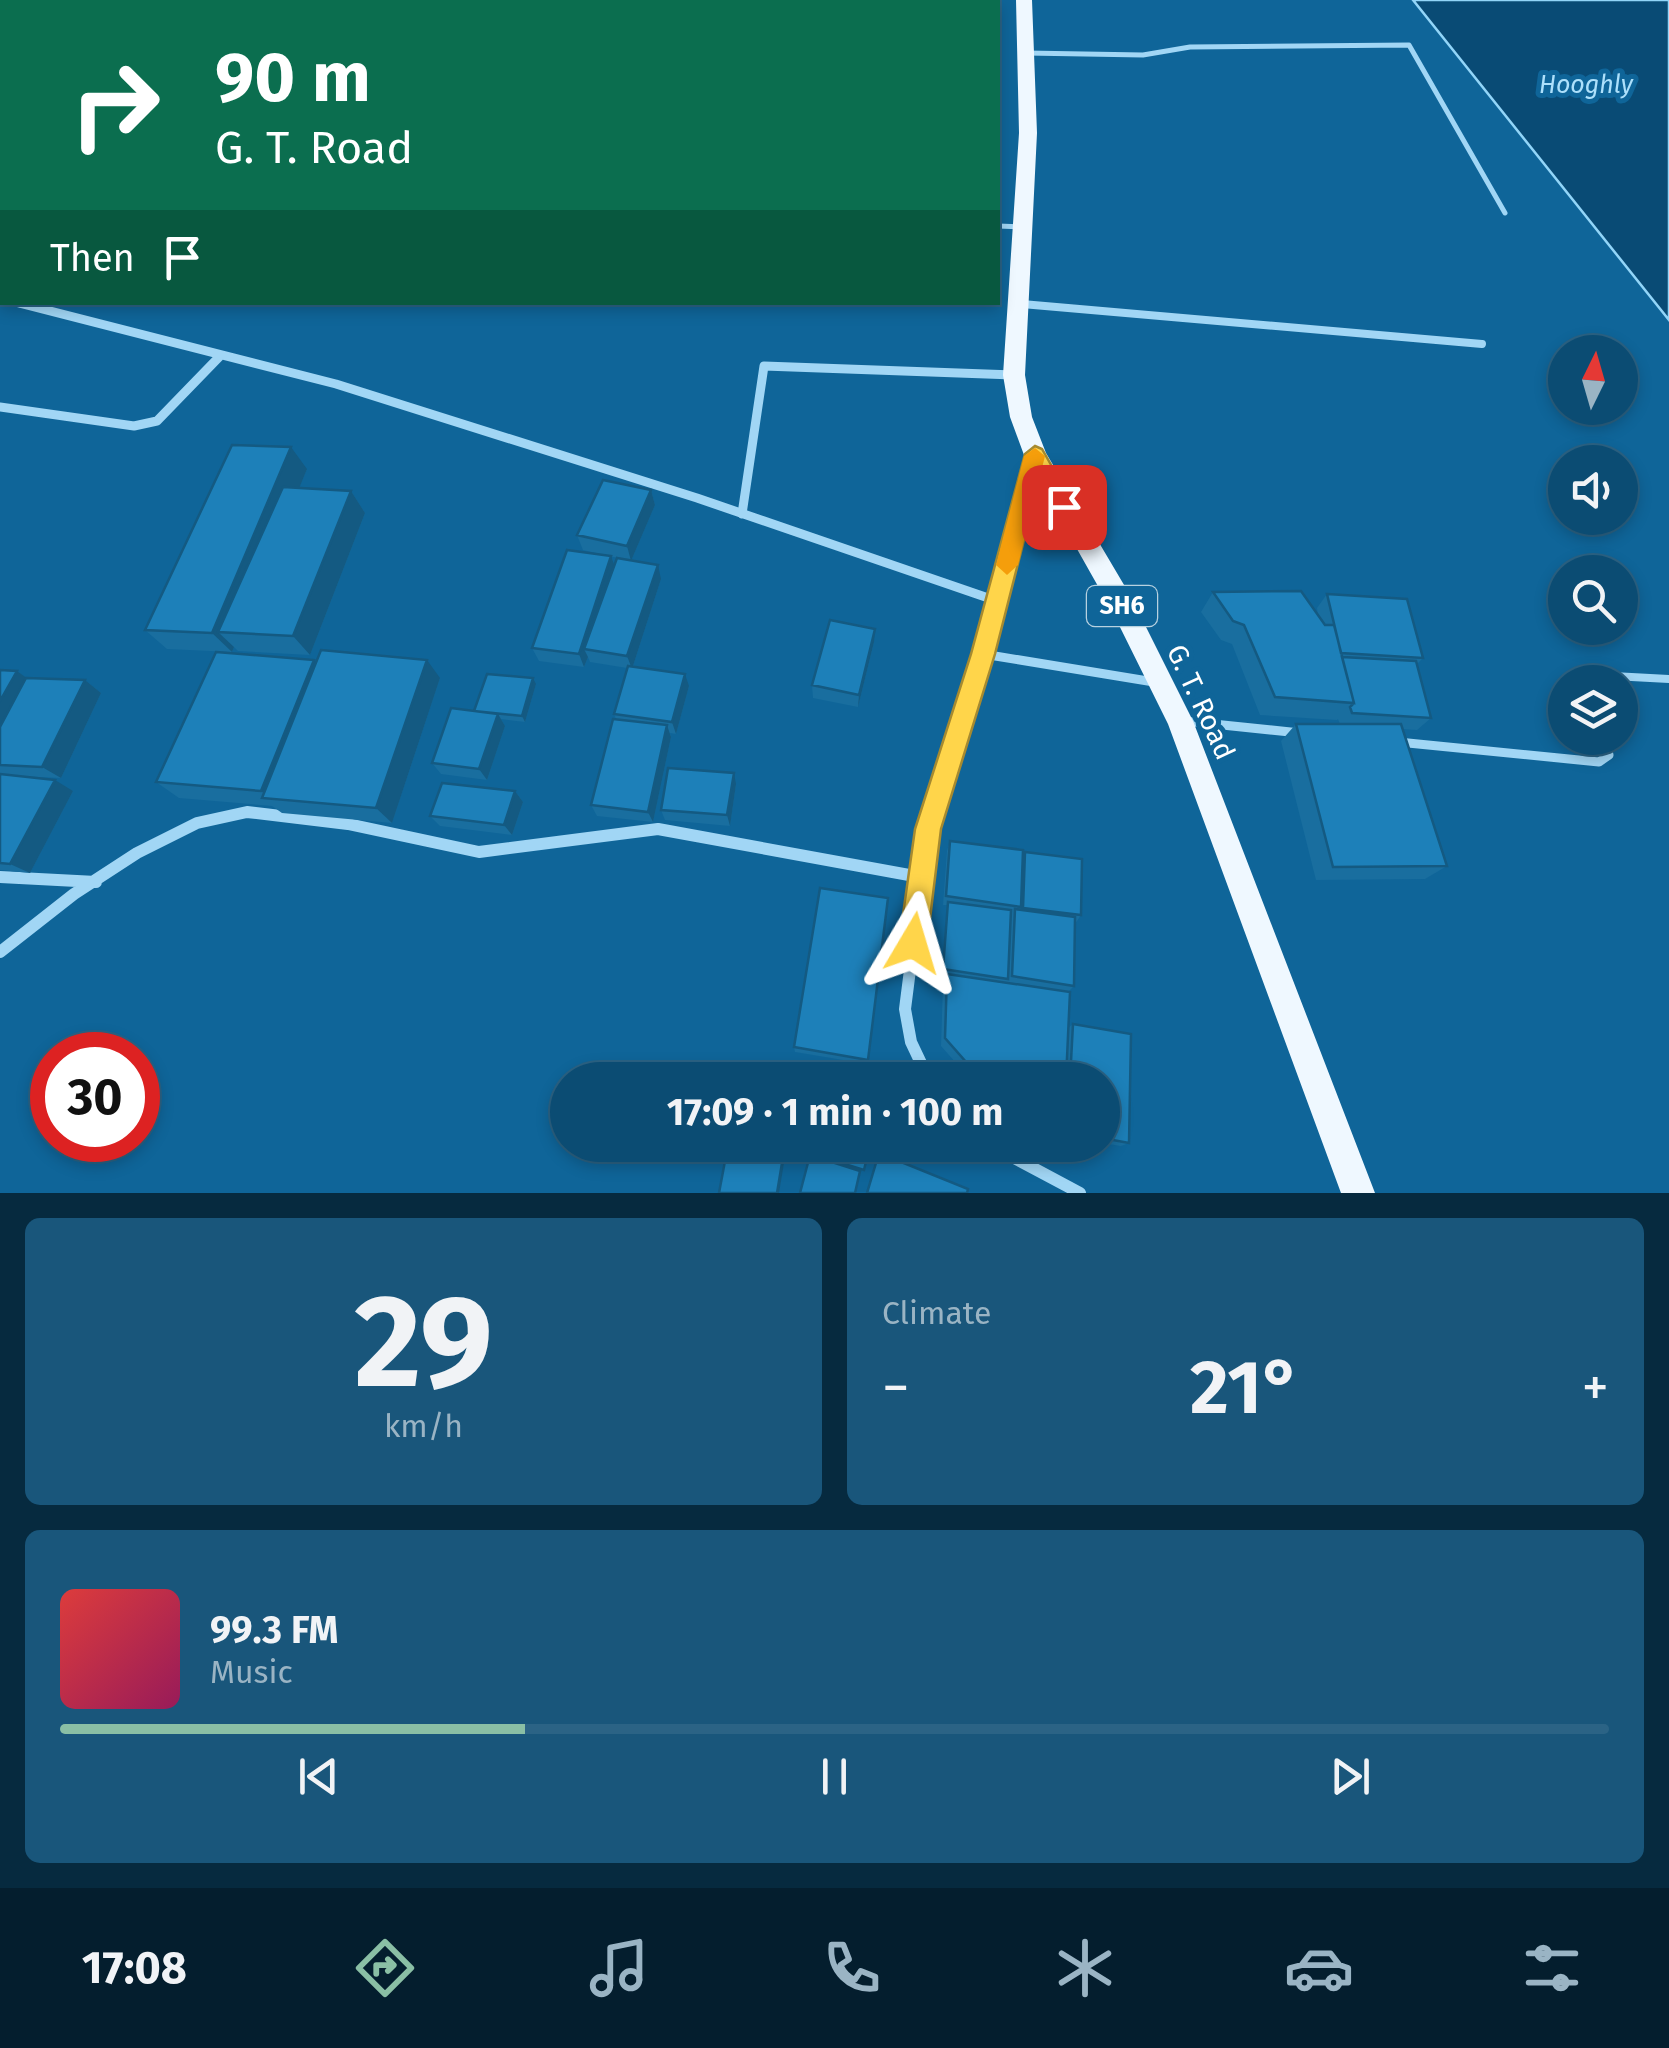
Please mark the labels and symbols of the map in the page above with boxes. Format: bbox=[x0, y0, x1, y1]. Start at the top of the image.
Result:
water label: Hooghly bbox=[1539, 70, 1634, 100]
north arrow bbox=[1548, 335, 1638, 425]
pin bbox=[1022, 465, 1107, 550]
road number: SH6 bbox=[1087, 586, 1157, 626]
street label: G. T. Road bbox=[1160, 639, 1242, 765]
position arrow bbox=[861, 891, 965, 995]
speed limit sign: 30 bbox=[30, 1032, 160, 1162]

